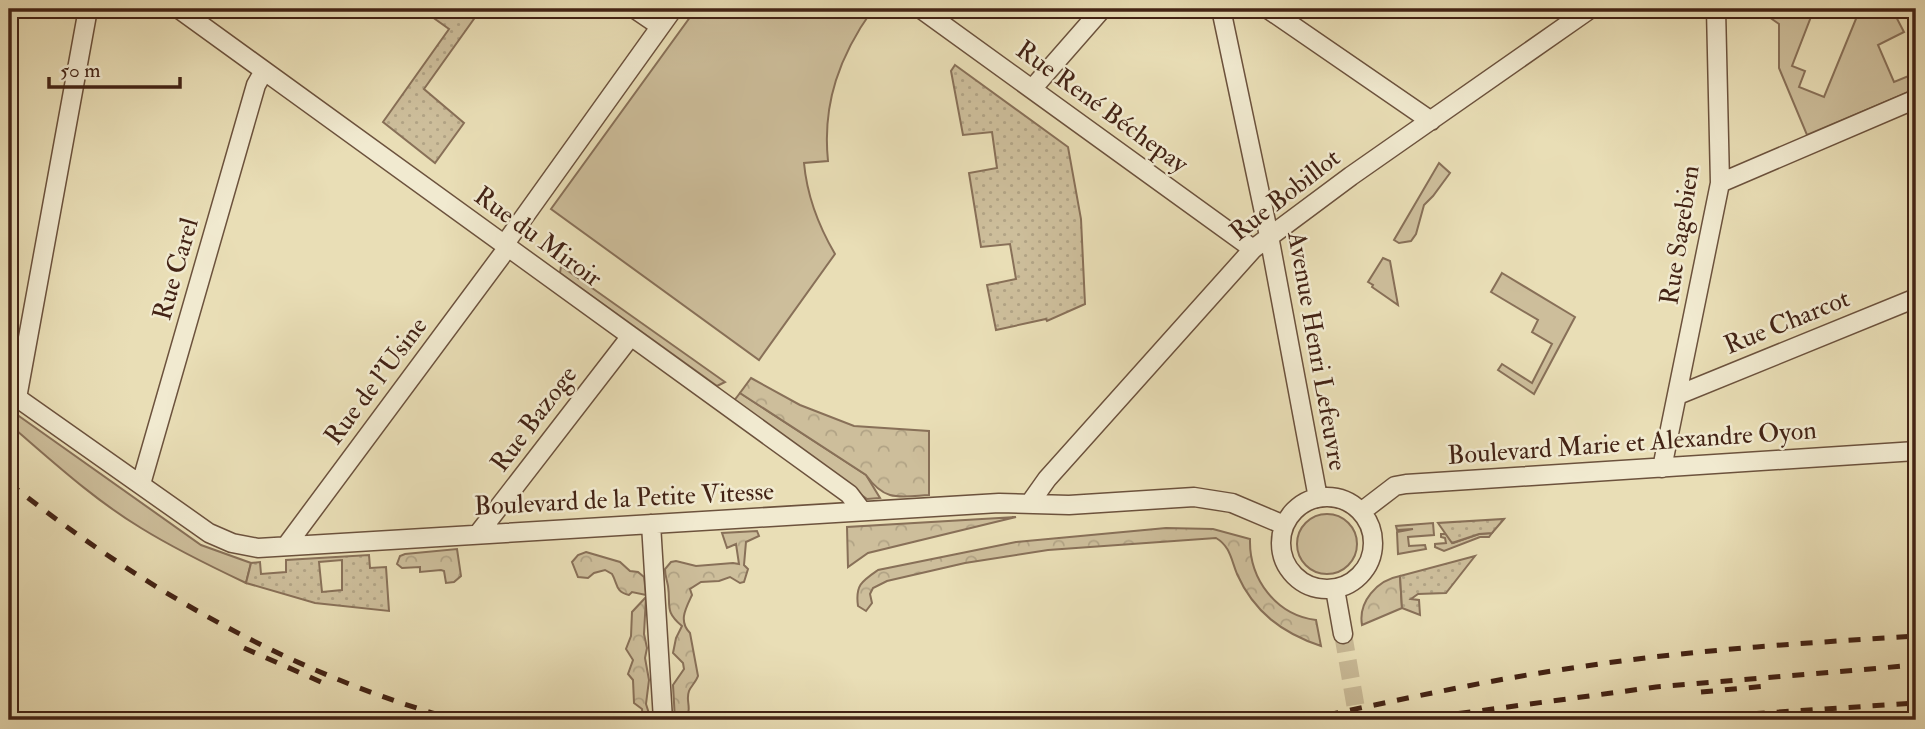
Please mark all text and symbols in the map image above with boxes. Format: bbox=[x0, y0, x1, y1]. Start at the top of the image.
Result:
street label: Rue René Béchepay bbox=[1009, 34, 1195, 181]
scale bar bbox=[49, 46, 180, 90]
text: 50 m bbox=[60, 57, 101, 84]
street label: Rue Bobillot bbox=[1223, 142, 1347, 248]
street label: Rue Sagebien bbox=[1653, 163, 1707, 307]
street label: Rue du Miroir bbox=[468, 180, 609, 294]
street label: Rue Carel bbox=[146, 214, 206, 324]
street label: Avenue Henri Lefeuvre bbox=[1280, 228, 1354, 473]
street label: Rue Charcot bbox=[1720, 282, 1854, 362]
street label: Rue de l'Usine bbox=[318, 311, 435, 451]
street label: Rue Bazoge bbox=[484, 360, 584, 478]
street label: Boulevard Marie et Alexandre Oyon bbox=[1446, 414, 1818, 472]
street label: Boulevard de la Petite Vitesse bbox=[473, 475, 775, 523]

